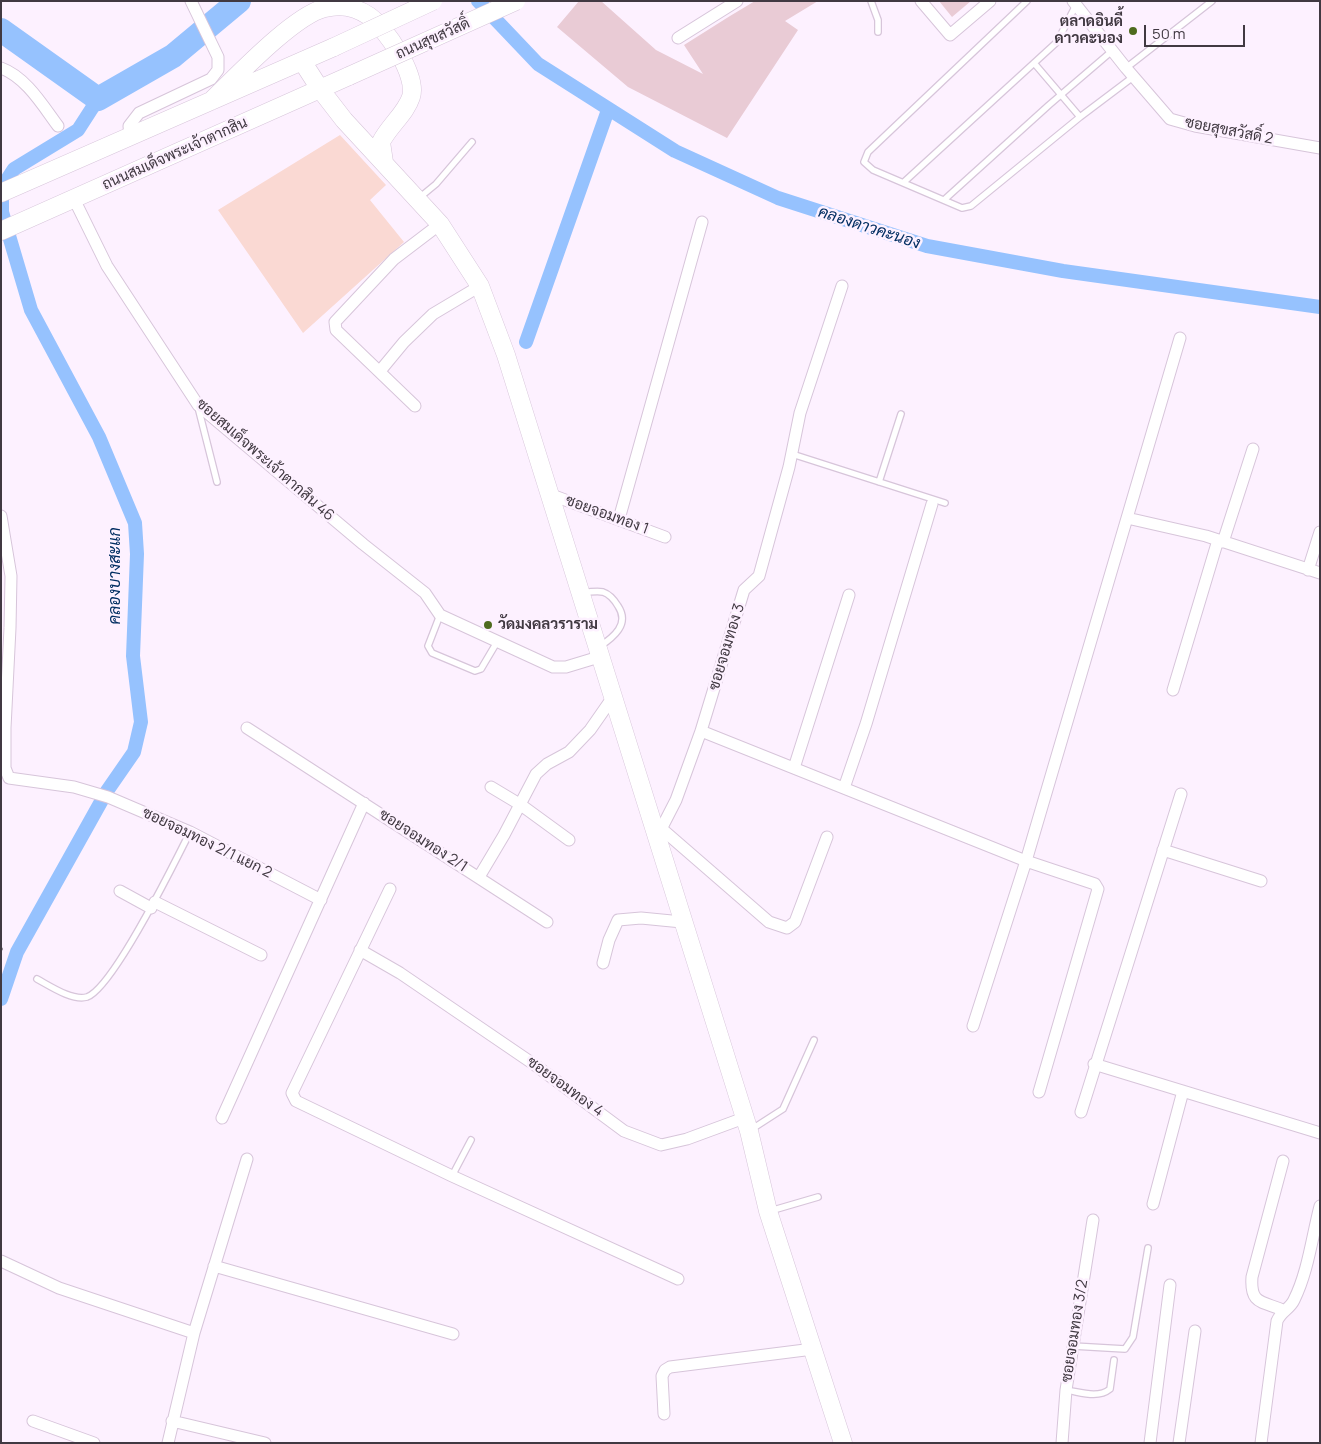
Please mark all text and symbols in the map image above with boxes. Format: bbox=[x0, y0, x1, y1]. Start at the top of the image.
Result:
place label: ตลาดอินดี้ ดาวคะนอง bbox=[1055, 13, 1123, 48]
street label: ถนนสุขสวัสดิ์ bbox=[393, 15, 473, 63]
scale bar bbox=[1146, 15, 1247, 47]
text: 50 m bbox=[1152, 23, 1186, 44]
marker: ตลาดอินดี้ ดาวคะนอง bbox=[1127, 25, 1139, 37]
street label: ถนนสมเด็จพระเจ้าตากสิน bbox=[100, 114, 250, 194]
street label: ซอยสุขสวัสดิ์ 2 bbox=[1183, 114, 1275, 148]
water label: คลองดาวคะนอง bbox=[816, 202, 922, 254]
street label: ซอยสมเด็จพระเจ้าตากสิน 46 bbox=[192, 395, 338, 525]
street label: ซอยจอมทอง 1 bbox=[563, 492, 651, 538]
water label: คลองบางสะแก bbox=[106, 527, 126, 625]
street label: ซอยจอมทอง 3 bbox=[705, 601, 749, 693]
place label: วัดมงคลวราราม bbox=[498, 616, 598, 634]
marker: วัดมงคลวราราม bbox=[482, 619, 494, 631]
street label: ซอยจอมทอง 2/1 แยก 2 bbox=[139, 804, 275, 882]
street label: ซอยจอมทอง 2/1 bbox=[375, 806, 471, 876]
street label: ซอยจอมทอง 4 bbox=[523, 1053, 607, 1121]
street label: ซอยจอมทอง 3/2 bbox=[1058, 1278, 1092, 1384]

